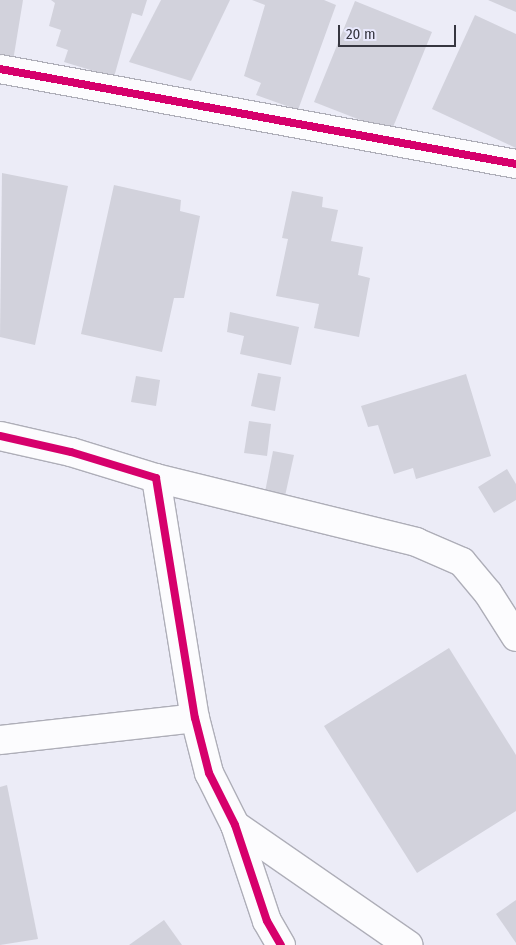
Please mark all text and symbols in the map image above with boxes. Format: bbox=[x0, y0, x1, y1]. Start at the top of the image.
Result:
scale bar bbox=[341, 15, 458, 47]
text: 20 m bbox=[346, 25, 376, 43]

